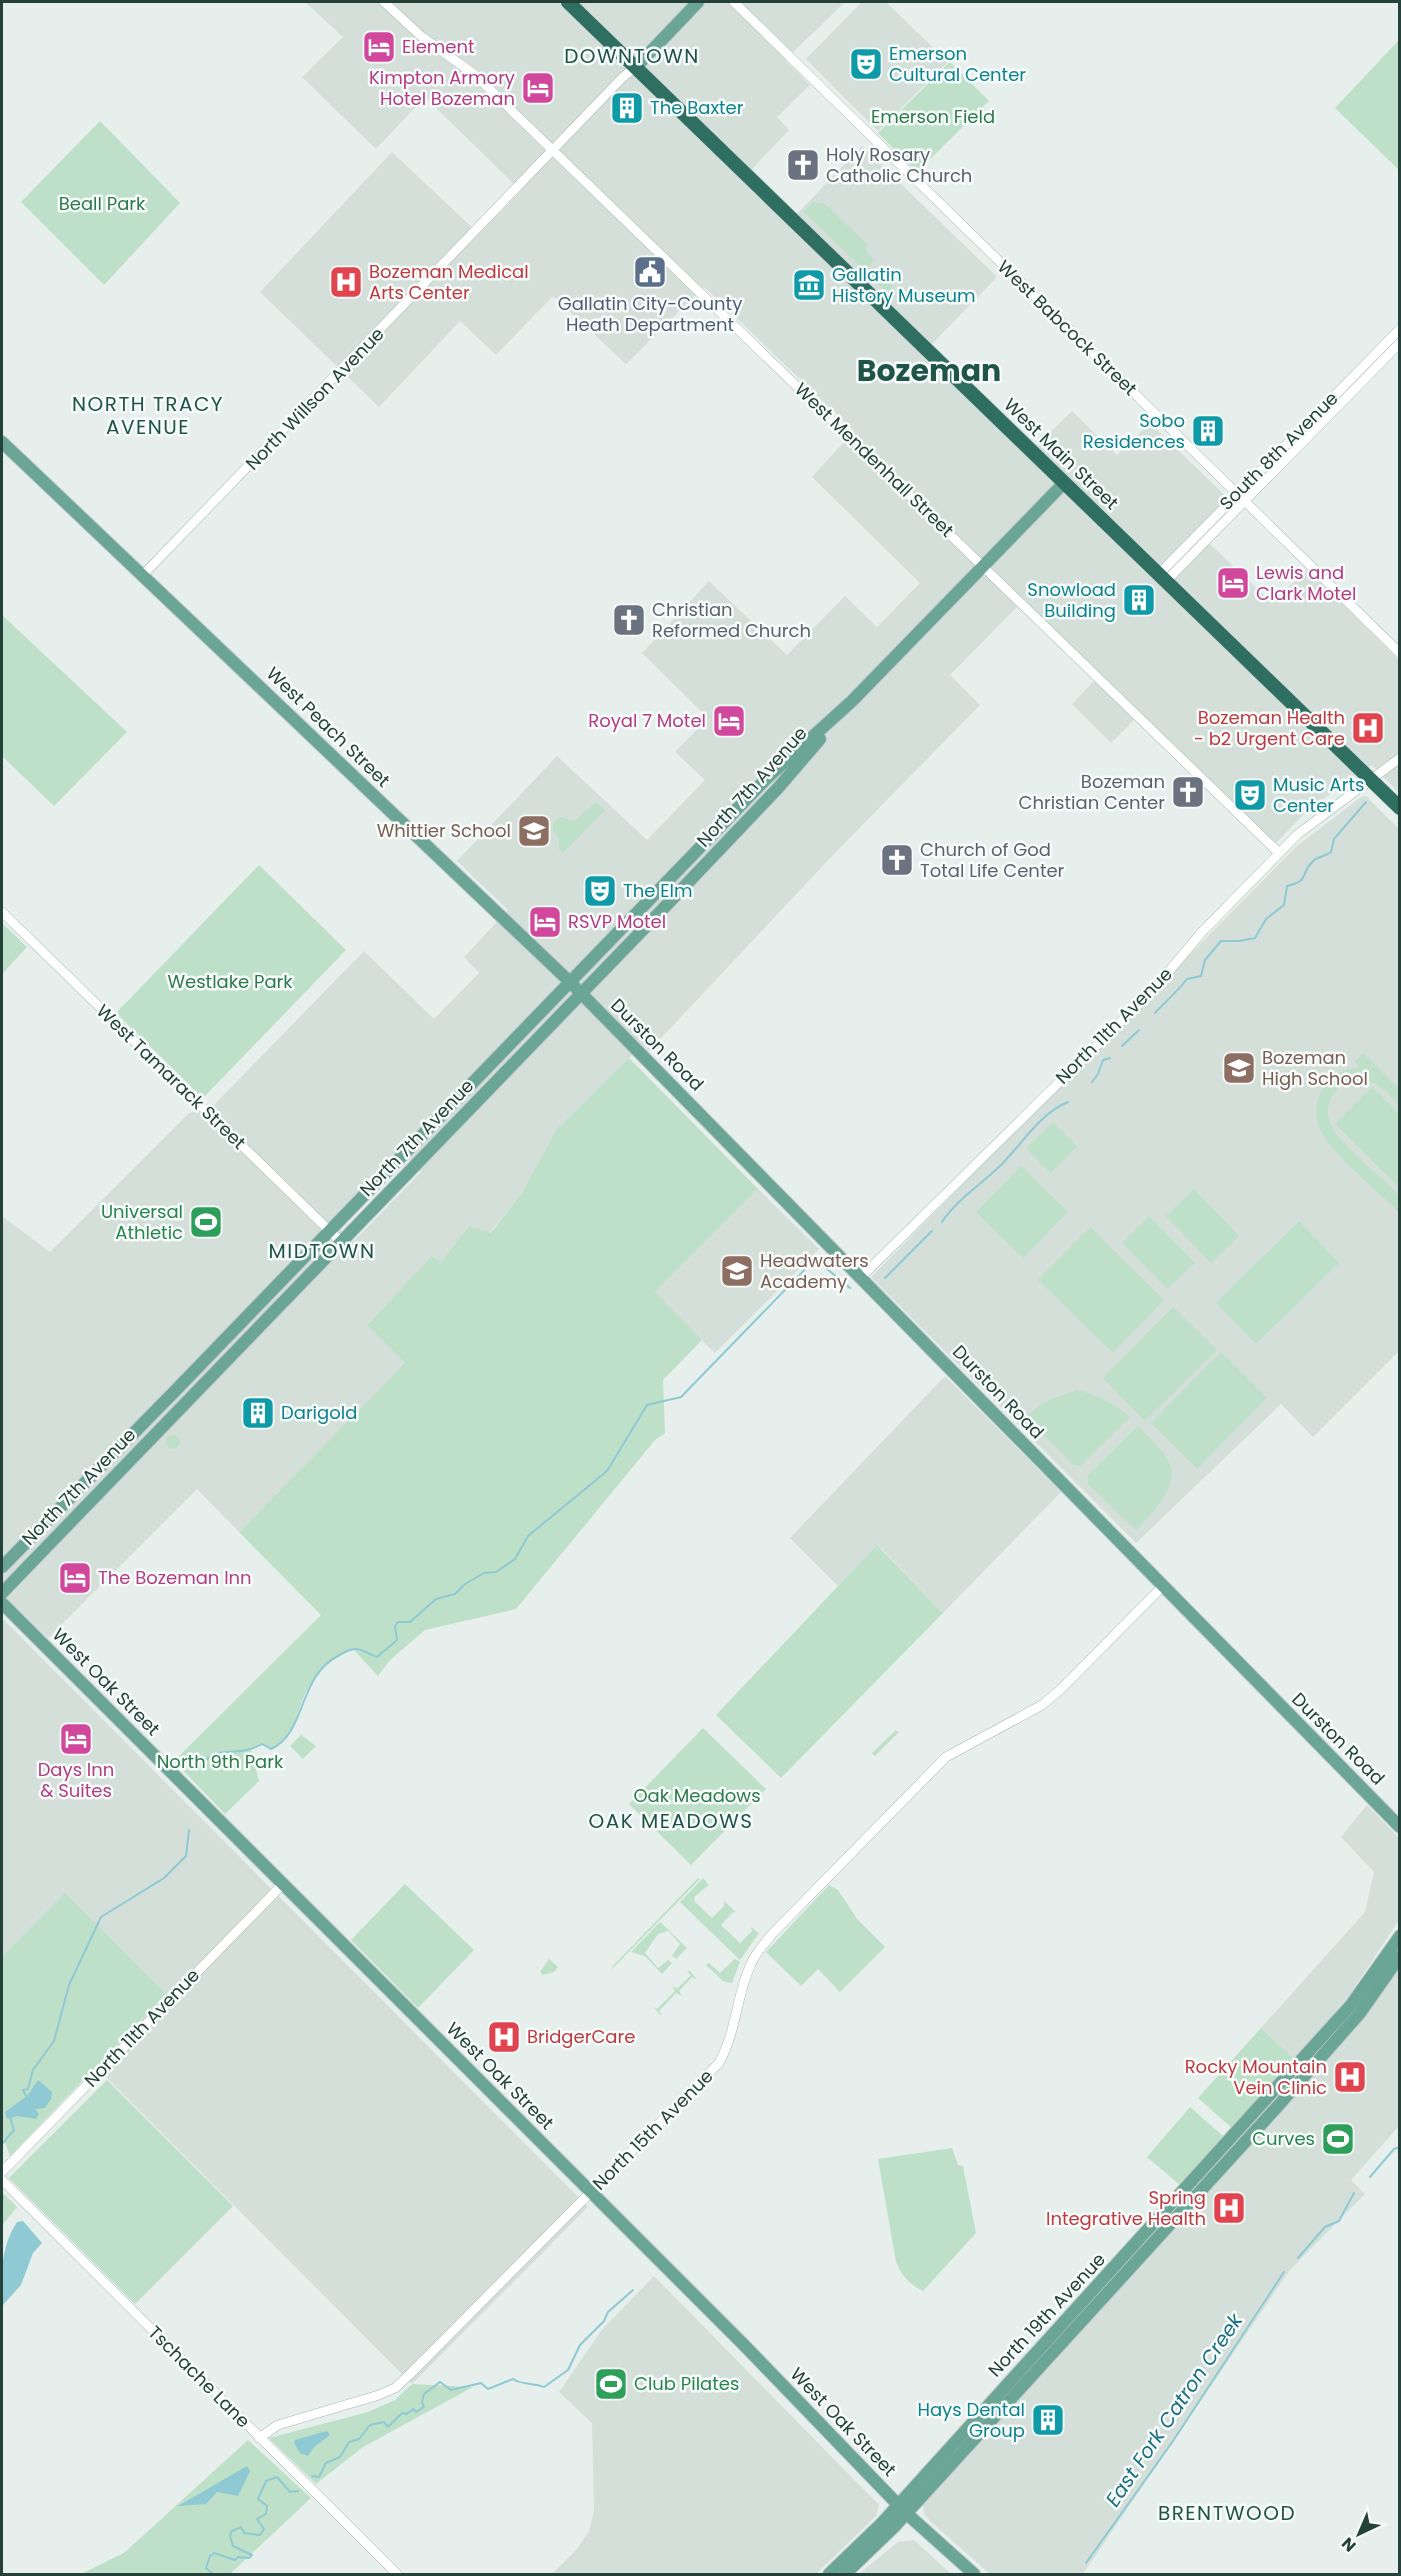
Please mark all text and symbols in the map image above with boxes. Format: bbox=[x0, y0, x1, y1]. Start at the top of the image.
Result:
hotel icon: Element bbox=[361, 29, 397, 65]
place label: Element bbox=[402, 34, 475, 59]
place label: Emerson Cultural Center bbox=[889, 41, 1026, 87]
district label: DOWNTOWN bbox=[564, 42, 700, 70]
theatre icon: Emerson Cultural Center bbox=[848, 46, 884, 82]
place label: Kimpton Armory Hotel Bozeman bbox=[369, 65, 515, 111]
hotel icon: Kimpton Armory Hotel Bozeman bbox=[520, 70, 556, 106]
building icon: The Baxter bbox=[609, 90, 645, 126]
place label: The Baxter bbox=[650, 95, 744, 120]
park label: Emerson Field bbox=[871, 104, 995, 129]
place label: Holy Rosary Catholic Church bbox=[826, 142, 972, 188]
church icon: Holy Rosary Catholic Church bbox=[785, 147, 821, 183]
park label: Beall Park bbox=[59, 191, 146, 216]
public building icon: Gallatin City-County Heath Department bbox=[632, 254, 668, 290]
street label: West Babcock Street bbox=[992, 254, 1143, 401]
place label: Bozeman Medical Arts Center bbox=[369, 259, 529, 305]
place label: Gallatin History Museum bbox=[832, 262, 976, 308]
hospital icon: Bozeman Medical Arts Center bbox=[328, 264, 364, 300]
museum icon: Gallatin History Museum bbox=[791, 267, 827, 303]
place label: Gallatin City-County Heath Department bbox=[558, 291, 742, 337]
street label: North Willson Avenue bbox=[240, 322, 389, 475]
district label: Bozeman bbox=[857, 349, 1001, 392]
street label: West Mendenhall Street bbox=[789, 377, 959, 542]
street label: South 8th Avenue bbox=[1214, 386, 1343, 515]
district label: NORTH TRACY AVENUE bbox=[72, 390, 224, 441]
street label: West Main Street bbox=[998, 392, 1124, 515]
place label: Sobo Residences bbox=[1083, 408, 1185, 454]
building icon: Sobo Residences bbox=[1190, 413, 1226, 449]
place label: Lewis and Clark Motel bbox=[1256, 560, 1356, 606]
hotel icon: Lewis and Clark Motel bbox=[1215, 565, 1251, 601]
place label: Snowload Building bbox=[1027, 577, 1116, 623]
building icon: Snowload Building bbox=[1121, 582, 1157, 618]
place label: Christian Reformed Church bbox=[652, 597, 811, 643]
church icon: Christian Reformed Church bbox=[611, 602, 647, 638]
street label: West Peach Street bbox=[261, 661, 396, 792]
hotel icon: Royal 7 Motel bbox=[711, 703, 747, 739]
place label: Bozeman Health - b2 Urgent Care bbox=[1194, 705, 1345, 751]
place label: Royal 7 Motel bbox=[588, 708, 706, 733]
hospital icon: Bozeman Health - b2 Urgent Care bbox=[1350, 710, 1386, 746]
street label: North 7th Avenue bbox=[691, 721, 812, 852]
place label: Bozeman Christian Center bbox=[1019, 769, 1165, 815]
place label: Music Arts Center bbox=[1273, 772, 1364, 818]
church icon: Bozeman Christian Center bbox=[1170, 774, 1206, 810]
theatre icon: Music Arts Center bbox=[1232, 777, 1268, 813]
school or university icon: Whittier School bbox=[516, 813, 552, 849]
place label: Whittier School bbox=[377, 818, 511, 843]
place label: Church of God Total Life Center bbox=[920, 837, 1065, 883]
church icon: Church of God Total Life Center bbox=[879, 842, 915, 878]
theatre icon: The Elm bbox=[582, 873, 618, 909]
place label: The Elm bbox=[623, 878, 692, 903]
hotel icon: RSVP Motel bbox=[527, 904, 563, 940]
place label: RSVP Motel bbox=[568, 909, 666, 934]
street label: North 11th Avenue bbox=[1050, 962, 1178, 1090]
park label: Westlake Park bbox=[167, 969, 293, 994]
street label: Durston Road bbox=[606, 993, 709, 1096]
street label: West Tamarack Street bbox=[91, 999, 251, 1155]
place label: Bozeman High School bbox=[1262, 1045, 1368, 1091]
school or university icon: Bozeman High School bbox=[1221, 1050, 1257, 1086]
street label: North 7th Avenue bbox=[354, 1074, 479, 1202]
place label: Universal Athletic bbox=[101, 1199, 183, 1245]
sports icon: Universal Athletic bbox=[188, 1204, 224, 1240]
district label: MIDTOWN bbox=[269, 1237, 375, 1265]
place label: Headwaters Academy bbox=[760, 1248, 869, 1294]
school or university icon: Headwaters Academy bbox=[719, 1253, 755, 1289]
street label: Durston Road bbox=[947, 1339, 1050, 1444]
building icon: Darigold bbox=[240, 1395, 276, 1431]
place label: Darigold bbox=[281, 1400, 357, 1425]
street label: North 7th Avenue bbox=[16, 1423, 141, 1551]
hotel icon: The Bozeman Inn bbox=[57, 1560, 93, 1596]
place label: The Bozeman Inn bbox=[98, 1565, 252, 1590]
street label: West Oak Street bbox=[47, 1622, 166, 1741]
street label: Durston Road bbox=[1287, 1687, 1390, 1790]
hotel icon: Days Inn & Suites bbox=[58, 1721, 94, 1757]
park label: North 9th Park bbox=[157, 1749, 284, 1774]
place label: Days Inn & Suites bbox=[38, 1757, 114, 1803]
park label: Oak Meadows bbox=[633, 1783, 761, 1808]
district label: OAK MEADOWS bbox=[588, 1807, 754, 1835]
street label: North 11th Avenue bbox=[79, 1963, 205, 2092]
street label: West Oak Street bbox=[441, 2016, 560, 2135]
hospital icon: BridgerCare bbox=[486, 2019, 522, 2055]
place label: BridgerCare bbox=[527, 2024, 635, 2049]
place label: Rocky Mountain Vein Clinic bbox=[1185, 2054, 1327, 2100]
hospital icon: Rocky Mountain Vein Clinic bbox=[1332, 2059, 1368, 2095]
street label: North 15th Avenue bbox=[587, 2064, 719, 2196]
sports icon: Curves bbox=[1320, 2121, 1356, 2157]
place label: Curves bbox=[1252, 2126, 1315, 2151]
place label: Spring Integrative Health bbox=[1046, 2185, 1206, 2231]
hospital icon: Spring Integrative Health bbox=[1211, 2190, 1247, 2226]
street label: North 19th Avenue bbox=[982, 2247, 1111, 2382]
water label: East Fork Catron Creek bbox=[1099, 2307, 1250, 2512]
street label: Tschache Lane bbox=[143, 2320, 256, 2433]
street label: West Oak Street bbox=[785, 2362, 902, 2482]
sports icon: Club Pilates bbox=[593, 2366, 629, 2402]
place label: Club Pilates bbox=[634, 2371, 739, 2396]
place label: Hays Dental Group bbox=[917, 2397, 1025, 2443]
building icon: Hays Dental Group bbox=[1030, 2402, 1066, 2438]
district label: BRENTWOOD bbox=[1158, 2499, 1296, 2527]
north arrow bbox=[1329, 2504, 1389, 2564]
text: N bbox=[1337, 2532, 1361, 2557]

